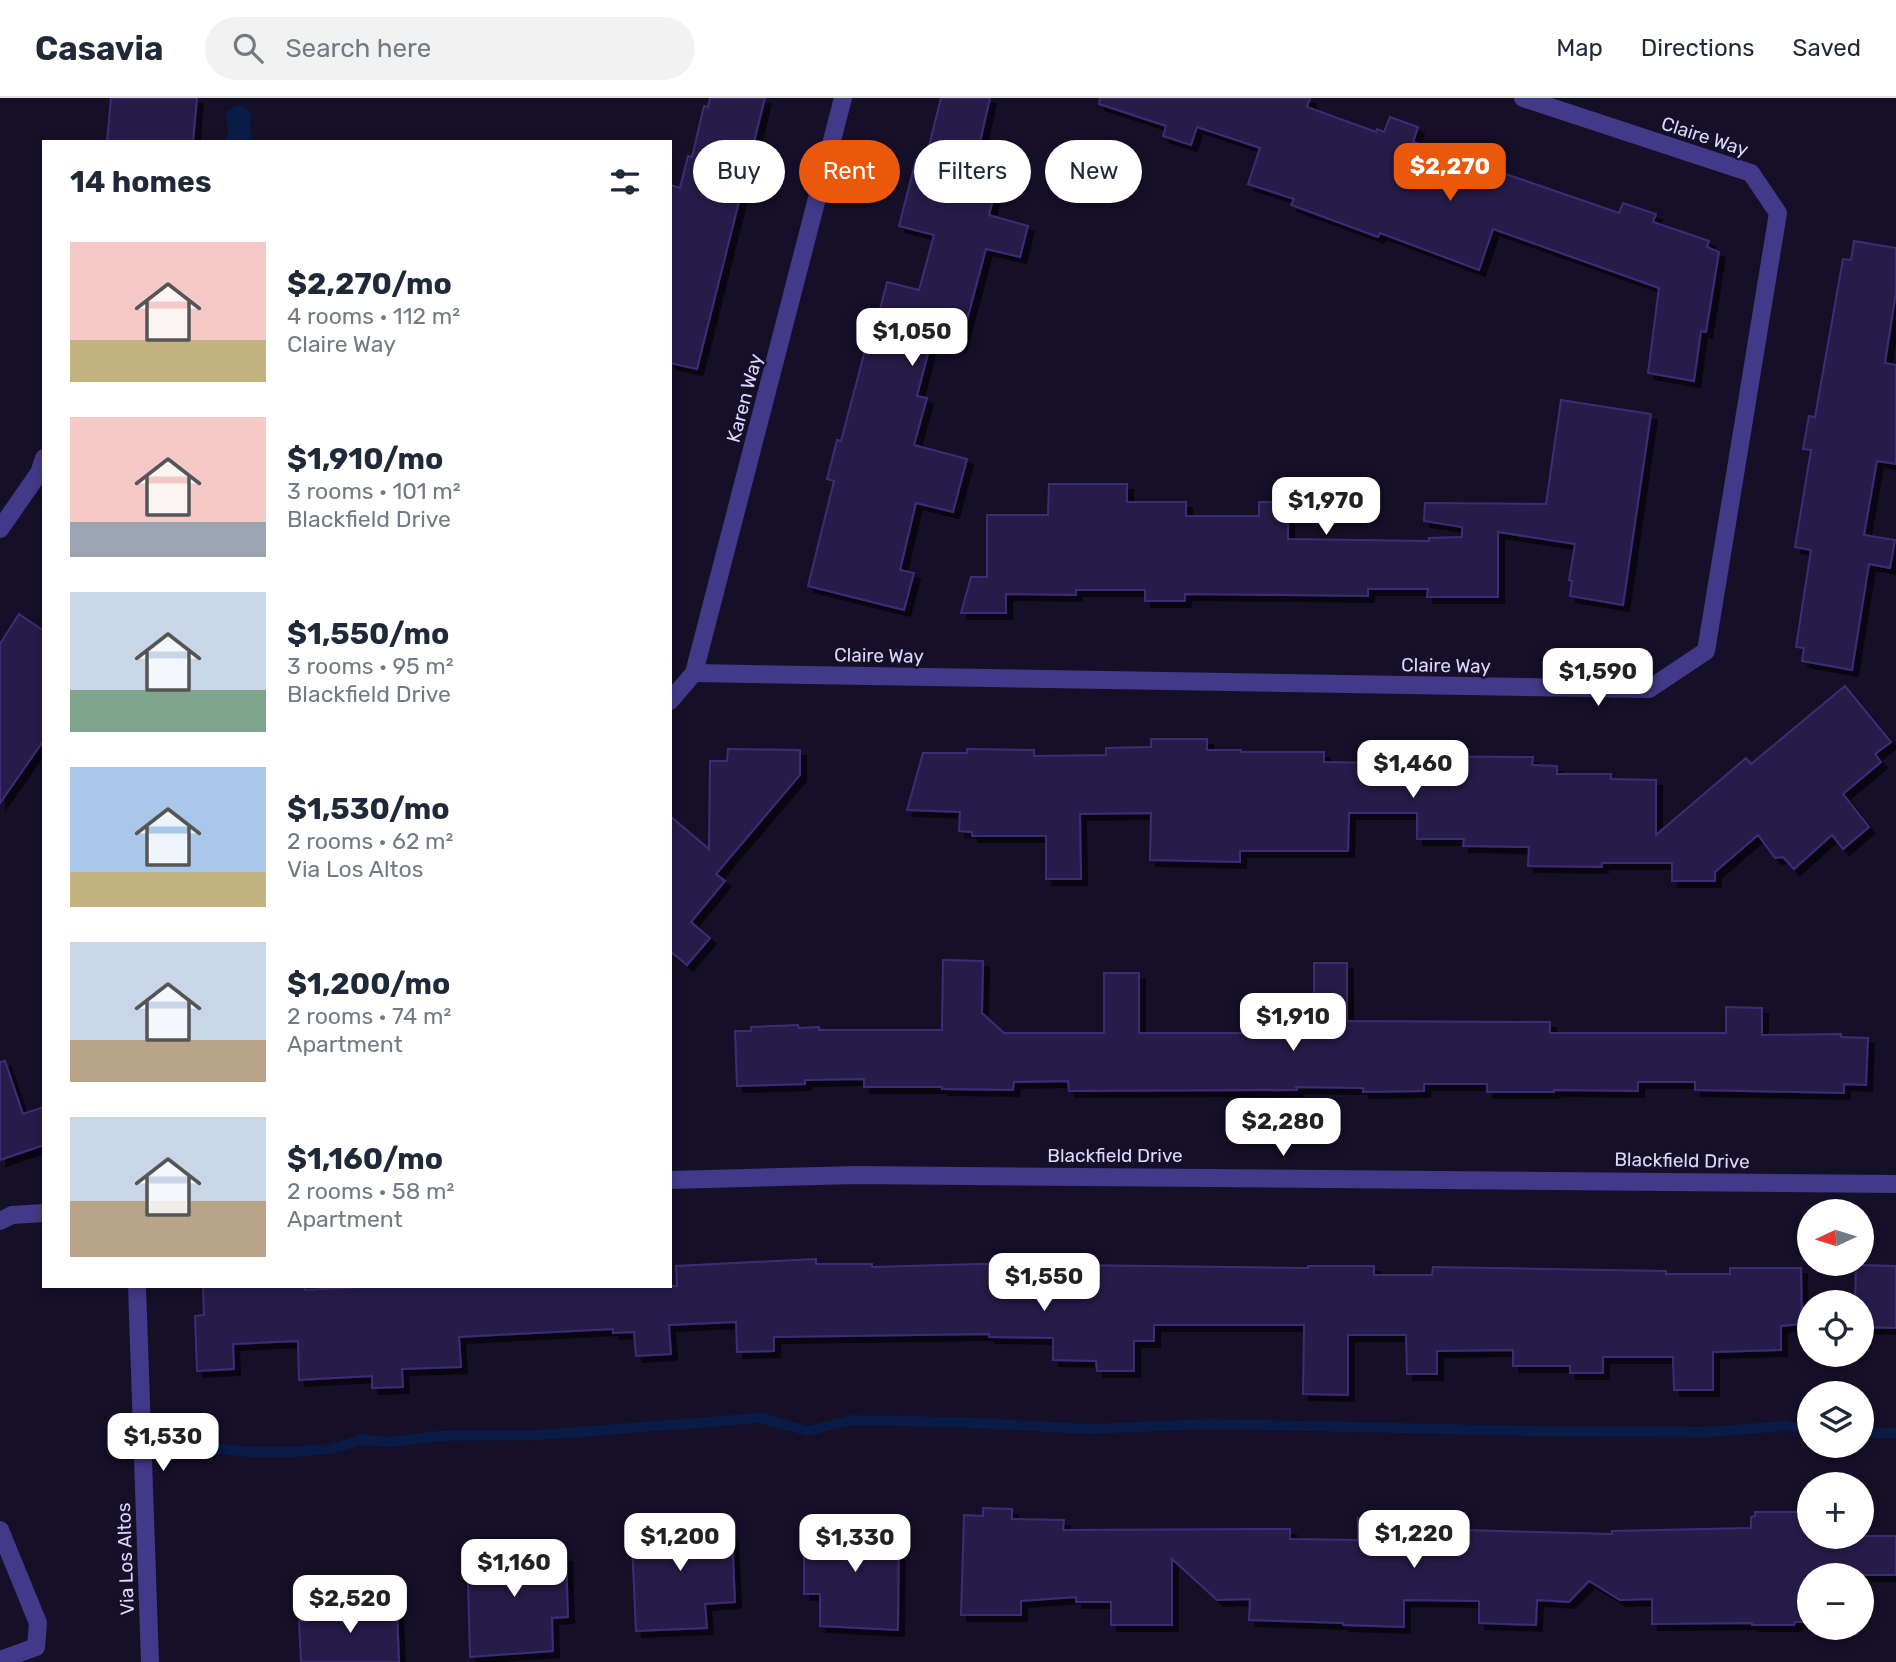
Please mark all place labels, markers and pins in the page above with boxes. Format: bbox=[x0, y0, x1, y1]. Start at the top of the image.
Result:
pin: $2,270 bbox=[1393, 144, 1507, 203]
pin: $1,050 bbox=[855, 308, 969, 368]
pin: $1,970 bbox=[1269, 478, 1383, 537]
pin: $1,590 bbox=[1541, 648, 1655, 708]
pin: $1,460 bbox=[1356, 740, 1470, 800]
pin: $1,910 bbox=[1236, 993, 1350, 1053]
pin: $2,280 bbox=[1226, 1098, 1340, 1158]
pin: $1,550 bbox=[987, 1254, 1101, 1313]
pin: $1,530 bbox=[106, 1414, 220, 1473]
pin: $1,220 bbox=[1357, 1510, 1471, 1570]
pin: $1,200 bbox=[623, 1514, 737, 1573]
pin: $1,330 bbox=[798, 1514, 912, 1574]
pin: $1,160 bbox=[457, 1540, 571, 1599]
pin: $2,520 bbox=[293, 1576, 407, 1635]

